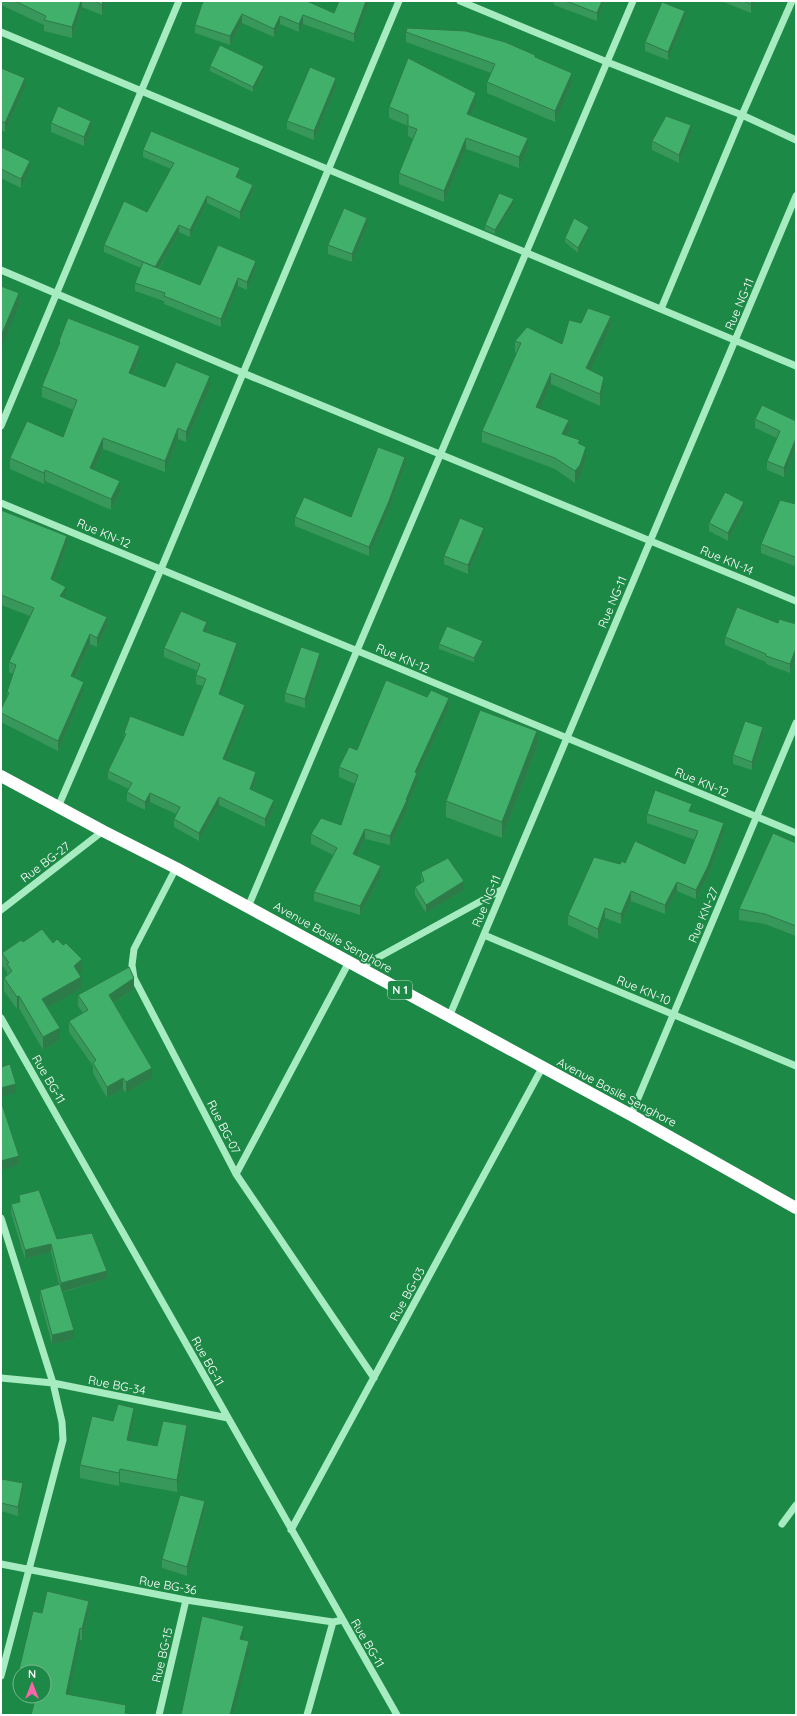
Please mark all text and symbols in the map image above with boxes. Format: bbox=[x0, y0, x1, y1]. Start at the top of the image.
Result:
street label: Rue NG-11 bbox=[721, 276, 757, 332]
street label: Rue KN-12 bbox=[75, 515, 133, 551]
street label: Rue KN-14 bbox=[698, 542, 756, 578]
street label: Rue NG-11 bbox=[594, 574, 630, 630]
street label: Rue KN-12 bbox=[374, 640, 432, 676]
street label: Rue KN-12 bbox=[673, 764, 731, 800]
street label: Rue BG-27 bbox=[17, 838, 73, 886]
street label: Rue NG-11 bbox=[468, 873, 504, 929]
street label: Rue KN-27 bbox=[685, 885, 721, 945]
street label: Avenue Basile Senghore bbox=[271, 898, 395, 976]
street label: Rue KN-10 bbox=[615, 972, 673, 1008]
road number: N 1 bbox=[388, 981, 412, 999]
street label: Rue BG-11 bbox=[29, 1052, 69, 1106]
street label: Avenue Basile Senghore bbox=[555, 1054, 680, 1130]
street label: Rue BG-07 bbox=[204, 1098, 244, 1156]
street label: Rue BG-03 bbox=[386, 1265, 428, 1323]
street label: Rue BG-11 bbox=[188, 1334, 228, 1388]
street label: Rue BG-34 bbox=[87, 1372, 147, 1398]
street label: Rue BG-36 bbox=[138, 1573, 199, 1598]
street label: Rue BG-11 bbox=[348, 1616, 388, 1670]
street label: Rue BG-15 bbox=[148, 1626, 176, 1684]
north arrow bbox=[12, 1664, 52, 1704]
text: N bbox=[28, 1667, 36, 1681]

